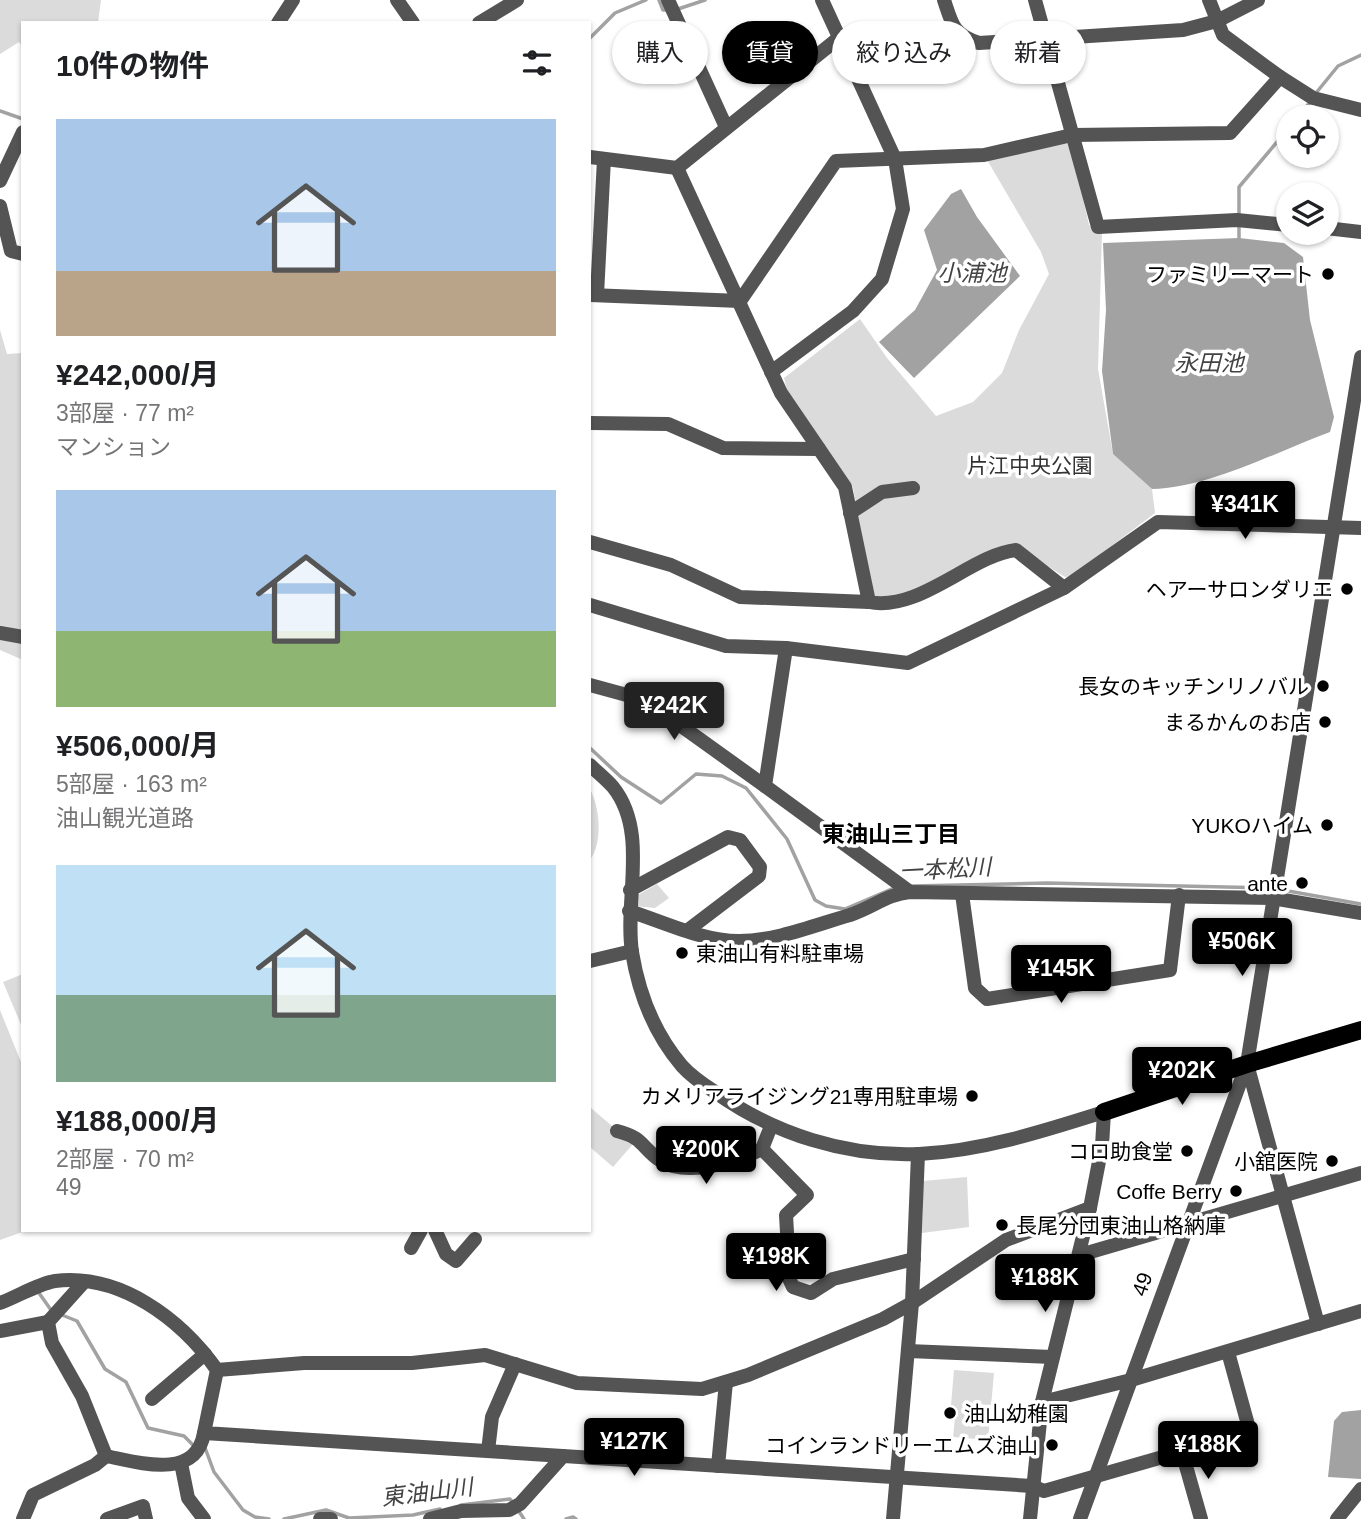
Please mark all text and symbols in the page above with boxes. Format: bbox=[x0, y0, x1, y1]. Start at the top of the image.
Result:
chip: 購入 bbox=[612, 21, 708, 84]
chip: 賃貸 bbox=[722, 21, 818, 84]
chip: 絞り込み bbox=[832, 21, 976, 84]
chip: 新着 bbox=[990, 21, 1086, 84]
icon: filters bbox=[518, 44, 556, 82]
text: 10件の物件 bbox=[56, 49, 209, 82]
map controls bbox=[1276, 105, 1339, 245]
button: locate bbox=[1276, 105, 1339, 168]
icon: home bbox=[243, 165, 369, 291]
button: layers bbox=[1276, 182, 1339, 245]
water label: 小浦池 bbox=[938, 260, 1009, 286]
place label: ファミリーマート bbox=[1146, 263, 1314, 286]
marker: ファミリーマート bbox=[1320, 266, 1336, 282]
water label: 永田池 bbox=[1175, 350, 1246, 376]
text: ¥242,000/月 bbox=[56, 358, 219, 391]
text: 3部屋 · 77 m² bbox=[56, 400, 194, 426]
text: マンション bbox=[56, 434, 171, 460]
park label: 片江中央公園 bbox=[967, 454, 1093, 477]
pin: ¥341K bbox=[1196, 482, 1294, 541]
text: ¥341K bbox=[1211, 491, 1279, 517]
icon: home bbox=[243, 536, 369, 662]
place label: ヘアーサロンダリエ bbox=[1146, 578, 1333, 601]
marker: ヘアーサロンダリエ bbox=[1339, 581, 1355, 597]
place label: 長女のキッチンリノバル bbox=[1078, 675, 1309, 698]
marker: 長女のキッチンリノバル bbox=[1315, 678, 1331, 694]
pin: ¥242K bbox=[625, 682, 723, 742]
text: ¥242K bbox=[640, 692, 708, 718]
place label: まるかんのお店 bbox=[1164, 711, 1311, 734]
marker: まるかんのお店 bbox=[1317, 714, 1333, 730]
text: ¥506,000/月 bbox=[56, 729, 219, 762]
text: 5部屋 · 163 m² bbox=[56, 771, 207, 797]
text: 油山観光道路 bbox=[56, 805, 194, 831]
place label: YUKOハイム bbox=[1191, 814, 1313, 837]
marker: YUKOハイム bbox=[1319, 817, 1335, 833]
district label: 東油山三丁目 bbox=[822, 821, 960, 847]
water label: 一本松川 bbox=[898, 853, 995, 884]
place label: ante bbox=[1247, 872, 1288, 895]
marker: ante bbox=[1294, 875, 1310, 891]
icon: home bbox=[243, 910, 369, 1036]
pin: ¥506K bbox=[1193, 918, 1291, 978]
text: ¥506K bbox=[1208, 928, 1276, 954]
place label: 東油山有料駐車場 bbox=[696, 942, 864, 965]
marker: 東油山有料駐車場 bbox=[674, 945, 690, 961]
pin: ¥145K bbox=[1012, 946, 1110, 1005]
text: ¥145K bbox=[1027, 955, 1095, 981]
pin: ¥202K bbox=[1133, 1048, 1231, 1107]
text: ¥202K bbox=[1148, 1057, 1216, 1083]
place label: カメリアライジング21専用駐車場 bbox=[641, 1085, 958, 1108]
marker: カメリアライジング21専用駐車場 bbox=[964, 1088, 980, 1104]
text: ¥188,000/月 bbox=[56, 1104, 219, 1137]
pin: ¥200K bbox=[657, 1126, 755, 1186]
text: ¥200K bbox=[672, 1136, 740, 1162]
place label: コロ助食堂 bbox=[1068, 1140, 1173, 1163]
marker: コロ助食堂 bbox=[1179, 1143, 1195, 1159]
text: 2部屋 · 70 m² bbox=[56, 1146, 194, 1172]
place label: 小舘医院 bbox=[1234, 1150, 1318, 1173]
marker: 小舘医院 bbox=[1324, 1153, 1340, 1169]
text: 49 bbox=[56, 1174, 82, 1200]
place label: Coffe Berry bbox=[1116, 1180, 1222, 1203]
marker: Coffe Berry bbox=[1228, 1183, 1244, 1199]
place label: 長尾分団東油山格納庫 bbox=[1016, 1214, 1226, 1237]
marker: 長尾分団東油山格納庫 bbox=[994, 1217, 1010, 1233]
pin: ¥198K bbox=[727, 1234, 825, 1293]
text: ¥198K bbox=[742, 1243, 810, 1269]
pin: ¥188K bbox=[996, 1254, 1094, 1314]
text: ¥188K bbox=[1011, 1264, 1079, 1290]
street label: 49 bbox=[1127, 1269, 1157, 1299]
place label: 油山幼稚園 bbox=[964, 1402, 1069, 1425]
marker: 油山幼稚園 bbox=[942, 1405, 958, 1421]
pin: ¥127K bbox=[585, 1418, 683, 1478]
pin: ¥188K bbox=[1159, 1422, 1257, 1481]
text: ¥127K bbox=[600, 1428, 668, 1454]
text: ¥188K bbox=[1174, 1431, 1242, 1457]
place label: コインランドリーエムズ油山 bbox=[765, 1434, 1038, 1457]
marker: コインランドリーエムズ油山 bbox=[1044, 1437, 1060, 1453]
water label: 東油山川 bbox=[380, 1473, 477, 1511]

